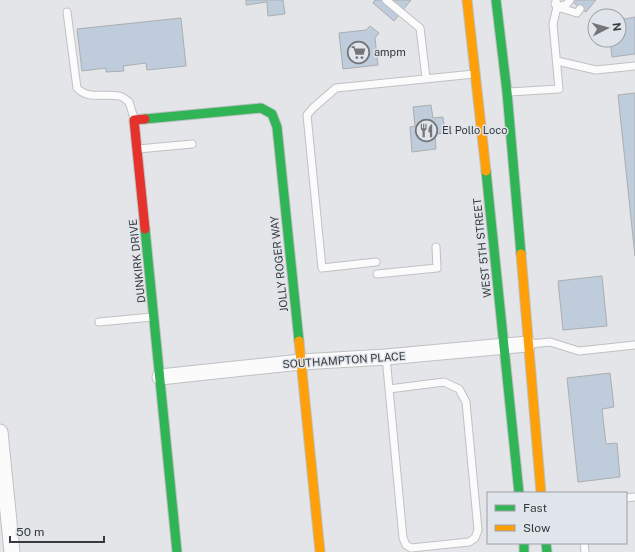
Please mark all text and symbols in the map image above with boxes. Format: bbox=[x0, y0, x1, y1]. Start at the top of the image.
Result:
north arrow bbox=[587, 8, 627, 48]
text: N bbox=[611, 22, 623, 32]
supermarket icon: ampm bbox=[346, 39, 372, 65]
place label: ampm bbox=[374, 46, 406, 58]
restaurant icon: El Pollo Loco bbox=[414, 117, 440, 143]
place label: El Pollo Loco bbox=[442, 124, 507, 136]
street label: WEST 5TH STREET bbox=[471, 197, 493, 298]
street label: JOLLY ROGER WAY bbox=[268, 215, 290, 313]
street label: DUNKIRK DRIVE bbox=[127, 218, 147, 304]
street label: SOUTHAMPTON PLACE bbox=[282, 350, 406, 370]
legend bbox=[487, 492, 627, 544]
text: Fast bbox=[523, 501, 548, 515]
scale bar bbox=[10, 518, 104, 544]
text: Slow bbox=[523, 521, 551, 535]
text: 50 m bbox=[16, 525, 44, 539]

